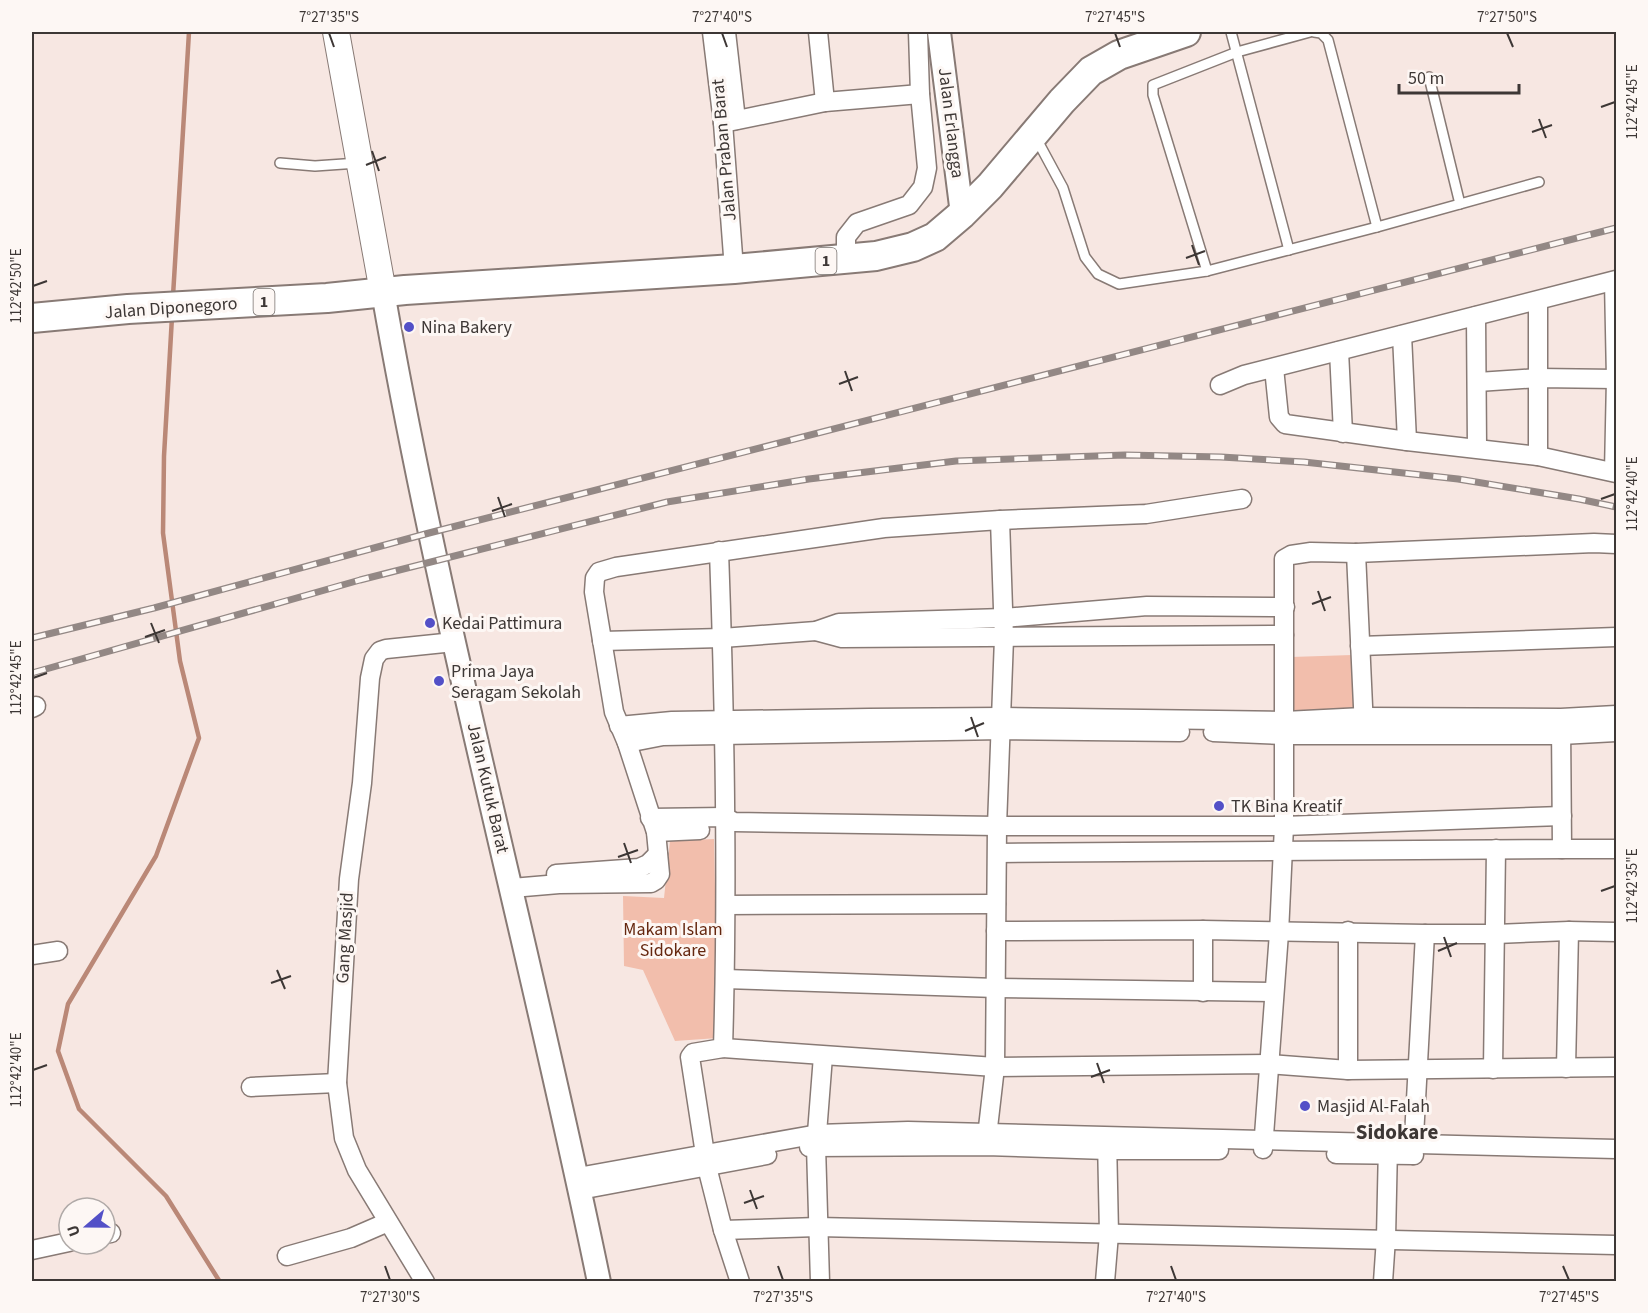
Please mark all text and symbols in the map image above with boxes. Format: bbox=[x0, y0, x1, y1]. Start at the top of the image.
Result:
text: 7°27'35"S bbox=[299, 7, 359, 28]
text: 7°27'40"S bbox=[692, 7, 752, 28]
text: 7°27'45"S bbox=[1085, 7, 1145, 28]
text: 7°27'50"S bbox=[1477, 7, 1537, 28]
scale bar bbox=[1399, 57, 1519, 95]
text: 112°42'45"E bbox=[1622, 64, 1643, 140]
street label: Jalan Erlangga bbox=[932, 66, 970, 180]
text: 50 m bbox=[1408, 66, 1444, 91]
street label: Jalan Praban Barat bbox=[705, 78, 743, 222]
text: 112°42'50"E bbox=[6, 248, 27, 324]
road number: 1 bbox=[816, 248, 836, 274]
road number: 1 bbox=[254, 289, 274, 315]
street label: Jalan Diponegoro bbox=[104, 291, 238, 325]
place label: Nina Bakery bbox=[421, 315, 512, 340]
marker: Nina Bakery bbox=[402, 320, 416, 334]
text: 112°42'40"E bbox=[1622, 456, 1643, 532]
place label: Kedai Pattimura bbox=[442, 611, 562, 636]
marker: Kedai Pattimura bbox=[423, 616, 437, 630]
text: 112°42'45"E bbox=[6, 640, 27, 716]
place label: Prima Jaya Seragam Sekolah bbox=[451, 659, 581, 705]
marker: Prima Jaya Seragam Sekolah bbox=[432, 674, 446, 688]
street label: Jalan Kutuk Barat bbox=[461, 720, 515, 856]
place label: TK Bina Kreatif bbox=[1231, 794, 1343, 819]
marker: TK Bina Kreatif bbox=[1212, 799, 1226, 813]
text: 112°42'35"E bbox=[1622, 848, 1643, 924]
street label: Gang Masjid bbox=[330, 892, 360, 984]
park label: Makam Islam Sidokare bbox=[623, 917, 723, 963]
text: 112°42'40"E bbox=[6, 1032, 27, 1108]
place label: Masjid Al-Falah bbox=[1317, 1094, 1430, 1119]
marker: Masjid Al-Falah bbox=[1298, 1099, 1312, 1113]
district label: Sidokare bbox=[1356, 1117, 1438, 1147]
north arrow bbox=[57, 1196, 117, 1256]
text: U bbox=[62, 1222, 86, 1240]
text: 7°27'30"S bbox=[360, 1287, 420, 1308]
text: 7°27'35"S bbox=[753, 1287, 813, 1308]
text: 7°27'40"S bbox=[1146, 1287, 1206, 1308]
text: 7°27'45"S bbox=[1539, 1287, 1599, 1308]

